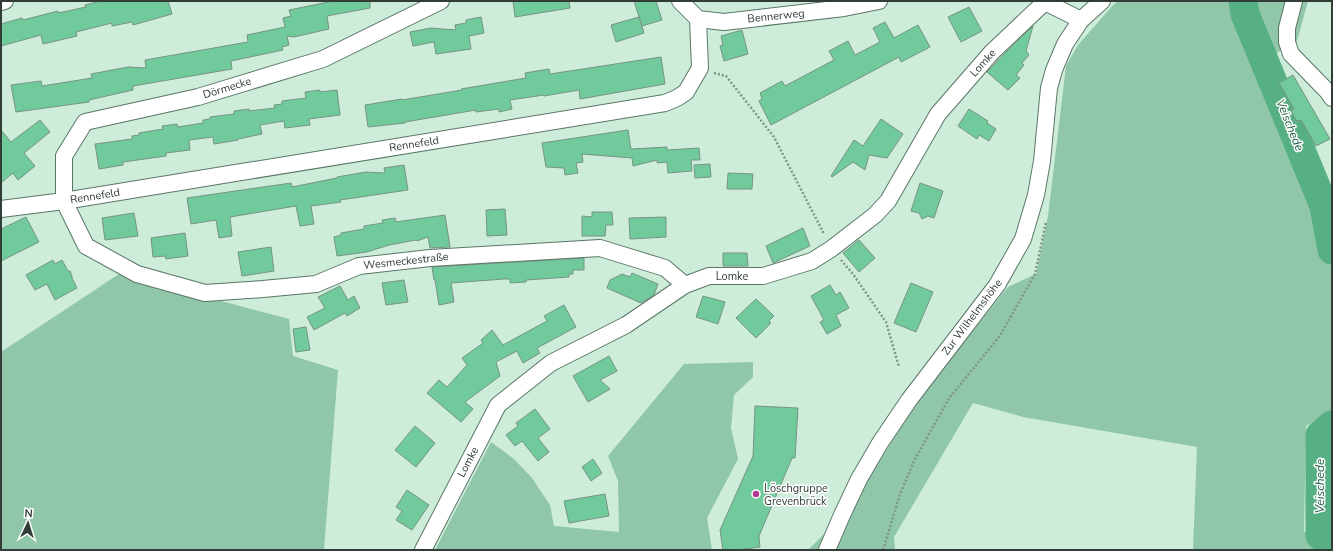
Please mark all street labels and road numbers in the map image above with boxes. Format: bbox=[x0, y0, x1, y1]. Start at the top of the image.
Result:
street label: Bennerweg bbox=[747, 6, 805, 26]
street label: Lomke bbox=[966, 46, 1000, 80]
street label: Dörmecke bbox=[201, 74, 253, 102]
street label: Rennefeld bbox=[388, 133, 440, 155]
street label: Rennefeld bbox=[69, 185, 121, 207]
street label: Wesmeckestraße bbox=[363, 249, 449, 273]
street label: Lomke bbox=[716, 269, 748, 284]
street label: Zur Wilhelmshöhe bbox=[938, 276, 1006, 358]
street label: Lomke bbox=[454, 444, 482, 480]

